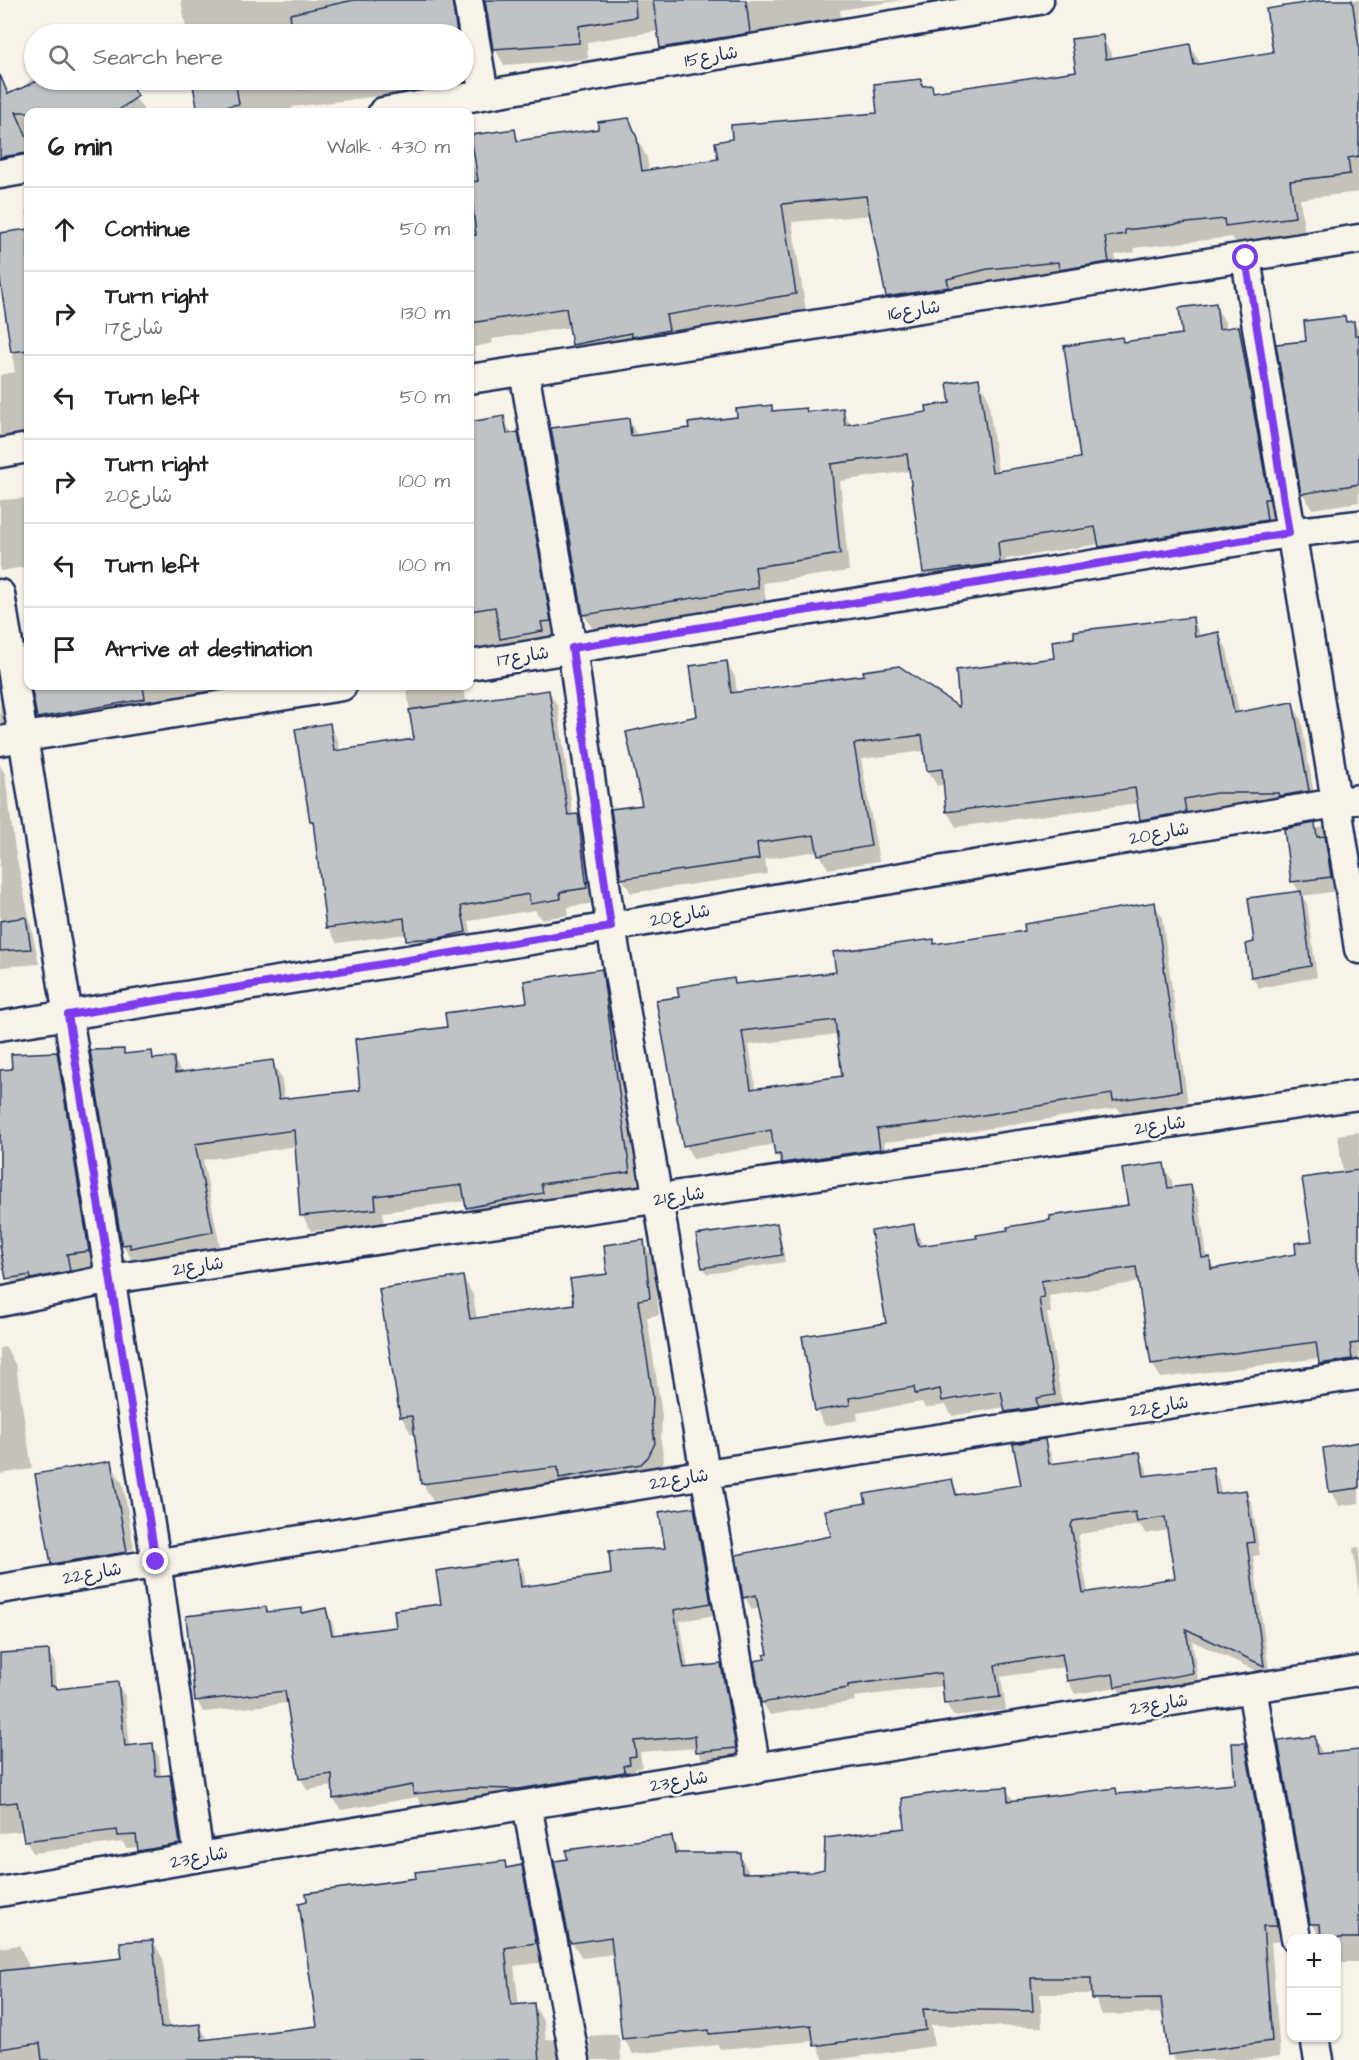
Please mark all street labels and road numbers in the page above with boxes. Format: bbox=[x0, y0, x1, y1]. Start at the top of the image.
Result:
street label: شارع15 bbox=[682, 39, 740, 73]
street label: شارع16 bbox=[886, 294, 942, 327]
street label: شارع17 bbox=[495, 640, 551, 673]
street label: شارع20 bbox=[1127, 816, 1191, 851]
street label: شارع20 bbox=[648, 898, 712, 933]
street label: شارع21 bbox=[1133, 1110, 1187, 1141]
street label: شارع21 bbox=[652, 1181, 706, 1212]
street label: شارع21 bbox=[171, 1251, 225, 1282]
street label: شارع22 bbox=[1128, 1389, 1190, 1423]
street label: شارع22 bbox=[648, 1462, 710, 1496]
street label: شارع22 bbox=[61, 1556, 124, 1591]
street label: شارع23 bbox=[1128, 1688, 1190, 1721]
street label: شارع23 bbox=[648, 1765, 710, 1798]
street label: شارع23 bbox=[168, 1840, 230, 1875]

